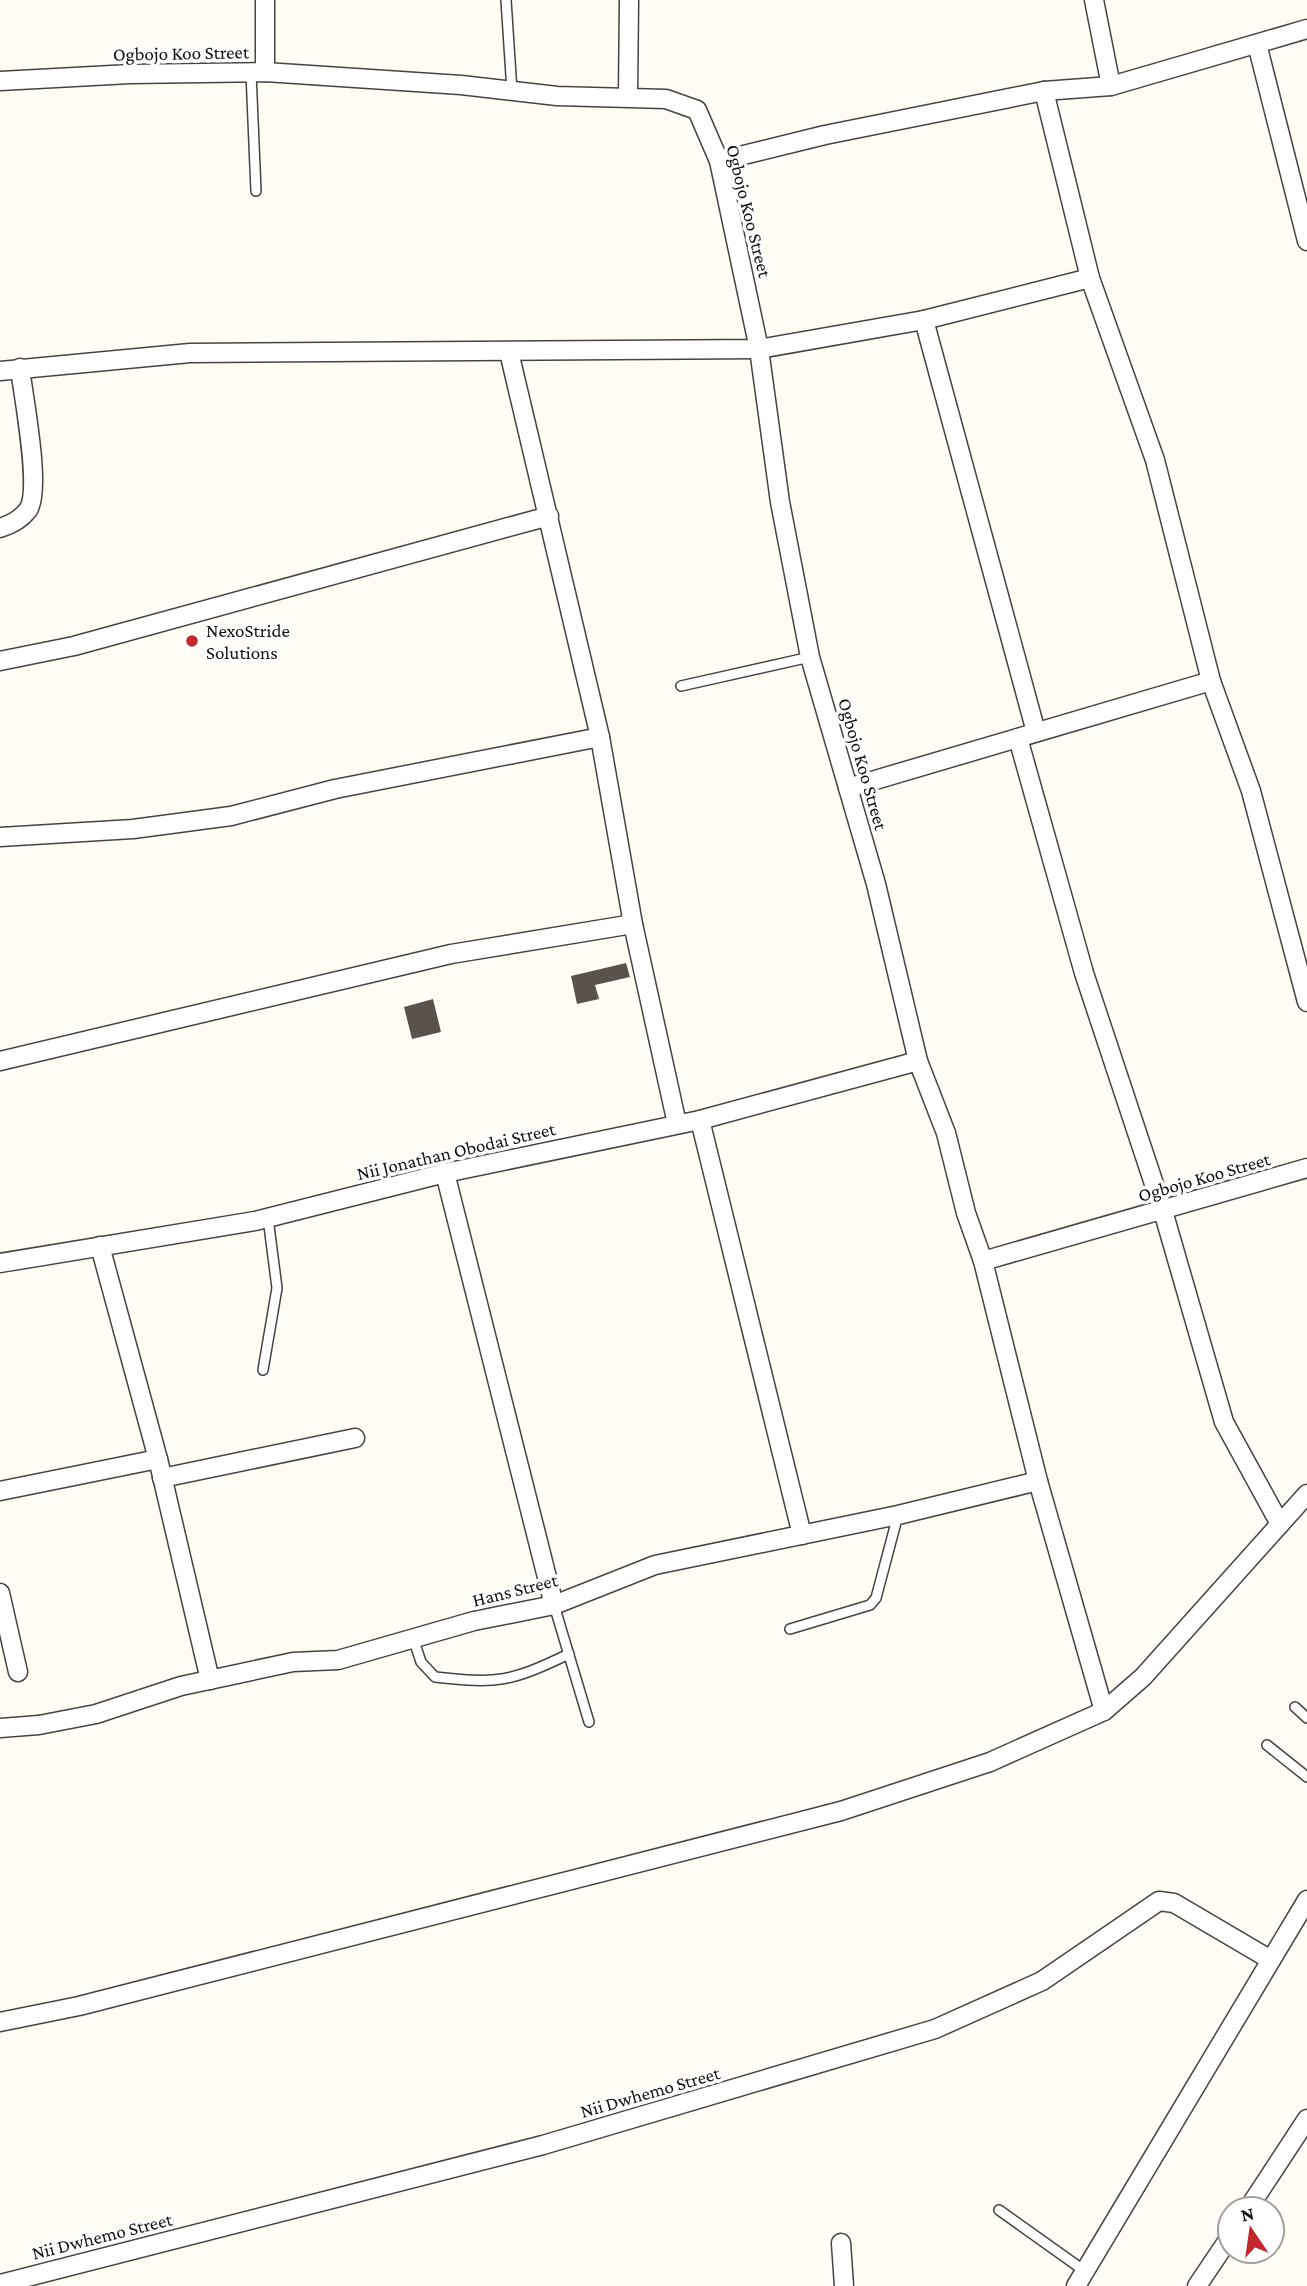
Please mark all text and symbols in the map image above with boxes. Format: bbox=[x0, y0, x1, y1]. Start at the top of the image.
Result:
street label: Ogbojo Koo Street bbox=[113, 41, 250, 66]
street label: Ogbojo Koo Street bbox=[721, 142, 776, 281]
place label: NexoStride Solutions bbox=[206, 620, 290, 663]
marker: NexoStride Solutions bbox=[184, 633, 200, 649]
street label: Ogbojo Koo Street bbox=[833, 696, 892, 833]
street label: Nii Jonathan Obodai Street bbox=[355, 1118, 558, 1184]
street label: Ogbojo Koo Street bbox=[1136, 1148, 1273, 1207]
street label: Hans Street bbox=[470, 1569, 560, 1611]
street label: Nii Dwhemo Street bbox=[578, 2062, 723, 2122]
north arrow bbox=[1216, 2195, 1286, 2265]
text: N bbox=[1239, 2202, 1256, 2226]
street label: Nii Dwhemo Street bbox=[30, 2208, 175, 2264]

